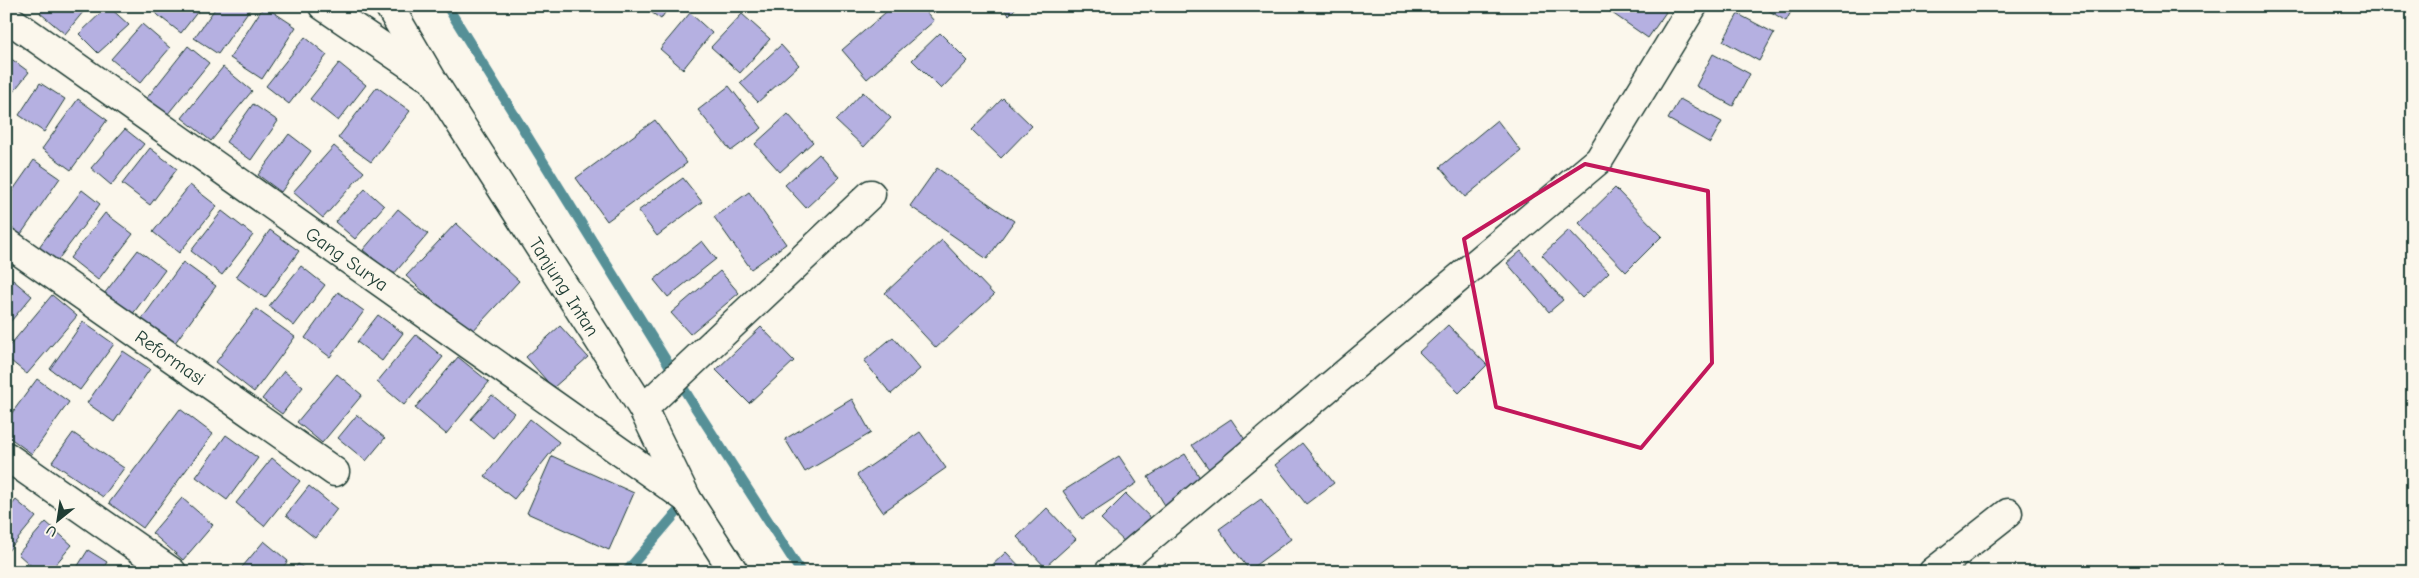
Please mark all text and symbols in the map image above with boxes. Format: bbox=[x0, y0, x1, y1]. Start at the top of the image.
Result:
street label: Gang Surya bbox=[301, 223, 392, 296]
street label: Tanjung Intan bbox=[524, 234, 603, 341]
street label: Reformasi bbox=[131, 326, 210, 390]
north arrow bbox=[32, 496, 82, 546]
text: U bbox=[43, 521, 60, 541]

